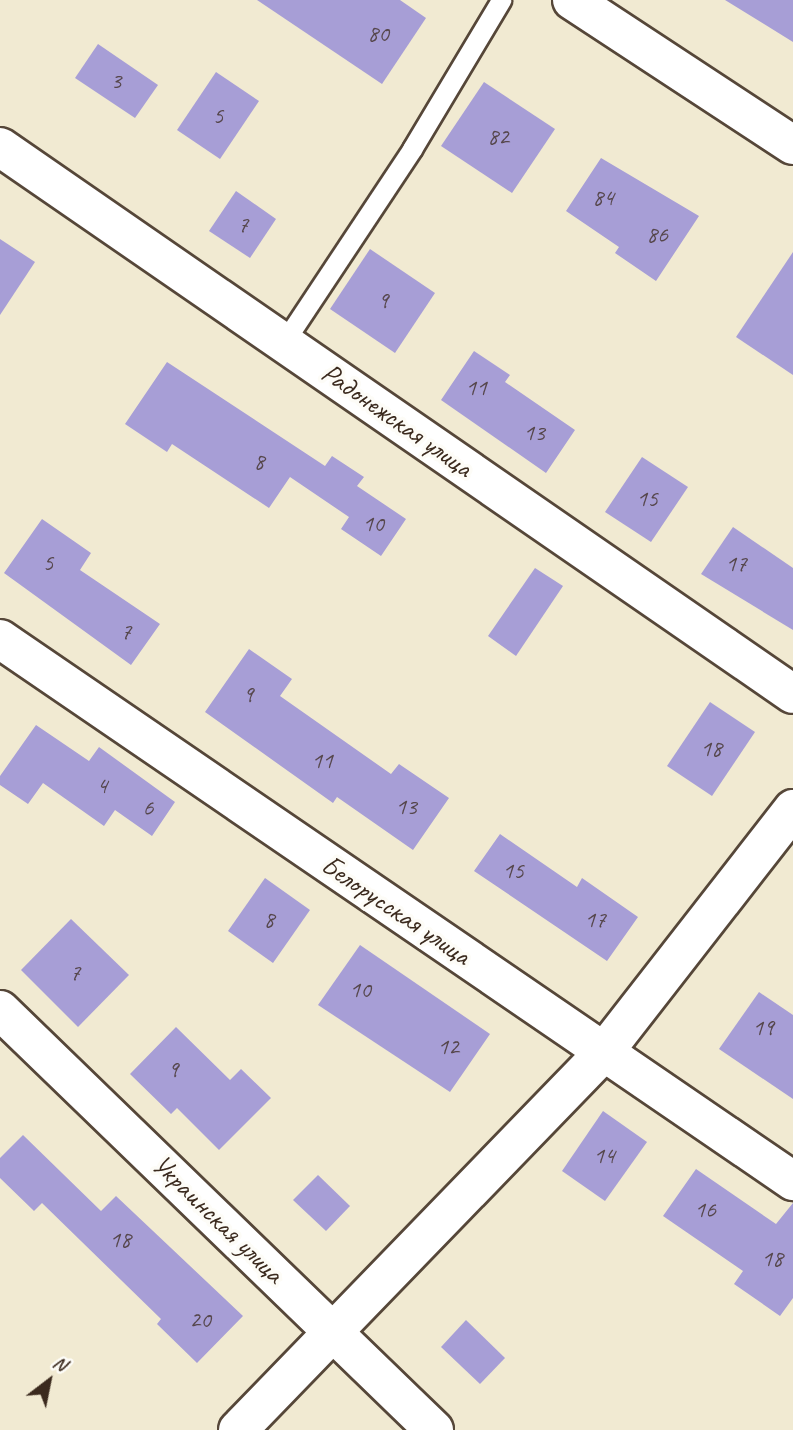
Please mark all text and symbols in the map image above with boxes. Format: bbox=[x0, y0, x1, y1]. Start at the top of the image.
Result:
house number: 80 bbox=[367, 20, 389, 48]
house number: 3 bbox=[111, 67, 121, 95]
house number: 5 bbox=[213, 102, 223, 130]
house number: 82 bbox=[487, 123, 509, 151]
house number: 84 bbox=[592, 184, 614, 212]
house number: 7 bbox=[238, 211, 248, 239]
house number: 86 bbox=[646, 221, 668, 249]
house number: 9 bbox=[378, 287, 388, 315]
street label: Радонежская улица bbox=[314, 355, 480, 485]
house number: 11 bbox=[465, 374, 487, 402]
house number: 13 bbox=[523, 419, 545, 447]
house number: 8 bbox=[254, 448, 264, 476]
house number: 15 bbox=[636, 485, 658, 513]
house number: 10 bbox=[362, 510, 384, 538]
house number: 5 bbox=[43, 549, 53, 577]
house number: 17 bbox=[725, 550, 747, 578]
house number: 7 bbox=[121, 618, 131, 646]
house number: 9 bbox=[243, 681, 253, 709]
house number: 18 bbox=[700, 735, 722, 763]
house number: 11 bbox=[311, 747, 333, 775]
house number: 4 bbox=[97, 772, 107, 800]
house number: 13 bbox=[395, 793, 417, 821]
house number: 6 bbox=[143, 794, 153, 822]
street label: Белорусская улица bbox=[314, 847, 478, 973]
house number: 15 bbox=[502, 857, 524, 885]
house number: 8 bbox=[264, 906, 274, 934]
house number: 17 bbox=[584, 906, 606, 934]
house number: 7 bbox=[70, 959, 80, 987]
house number: 10 bbox=[349, 976, 371, 1004]
house number: 19 bbox=[752, 1014, 774, 1042]
house number: 12 bbox=[437, 1033, 459, 1061]
house number: 9 bbox=[168, 1056, 178, 1084]
house number: 14 bbox=[593, 1142, 615, 1170]
street label: Украинская улица bbox=[144, 1147, 292, 1291]
house number: 16 bbox=[694, 1196, 716, 1224]
house number: 18 bbox=[109, 1226, 131, 1254]
house number: 18 bbox=[761, 1245, 783, 1273]
house number: 20 bbox=[189, 1306, 211, 1334]
north arrow bbox=[14, 1346, 84, 1416]
text: N bbox=[49, 1350, 71, 1376]

